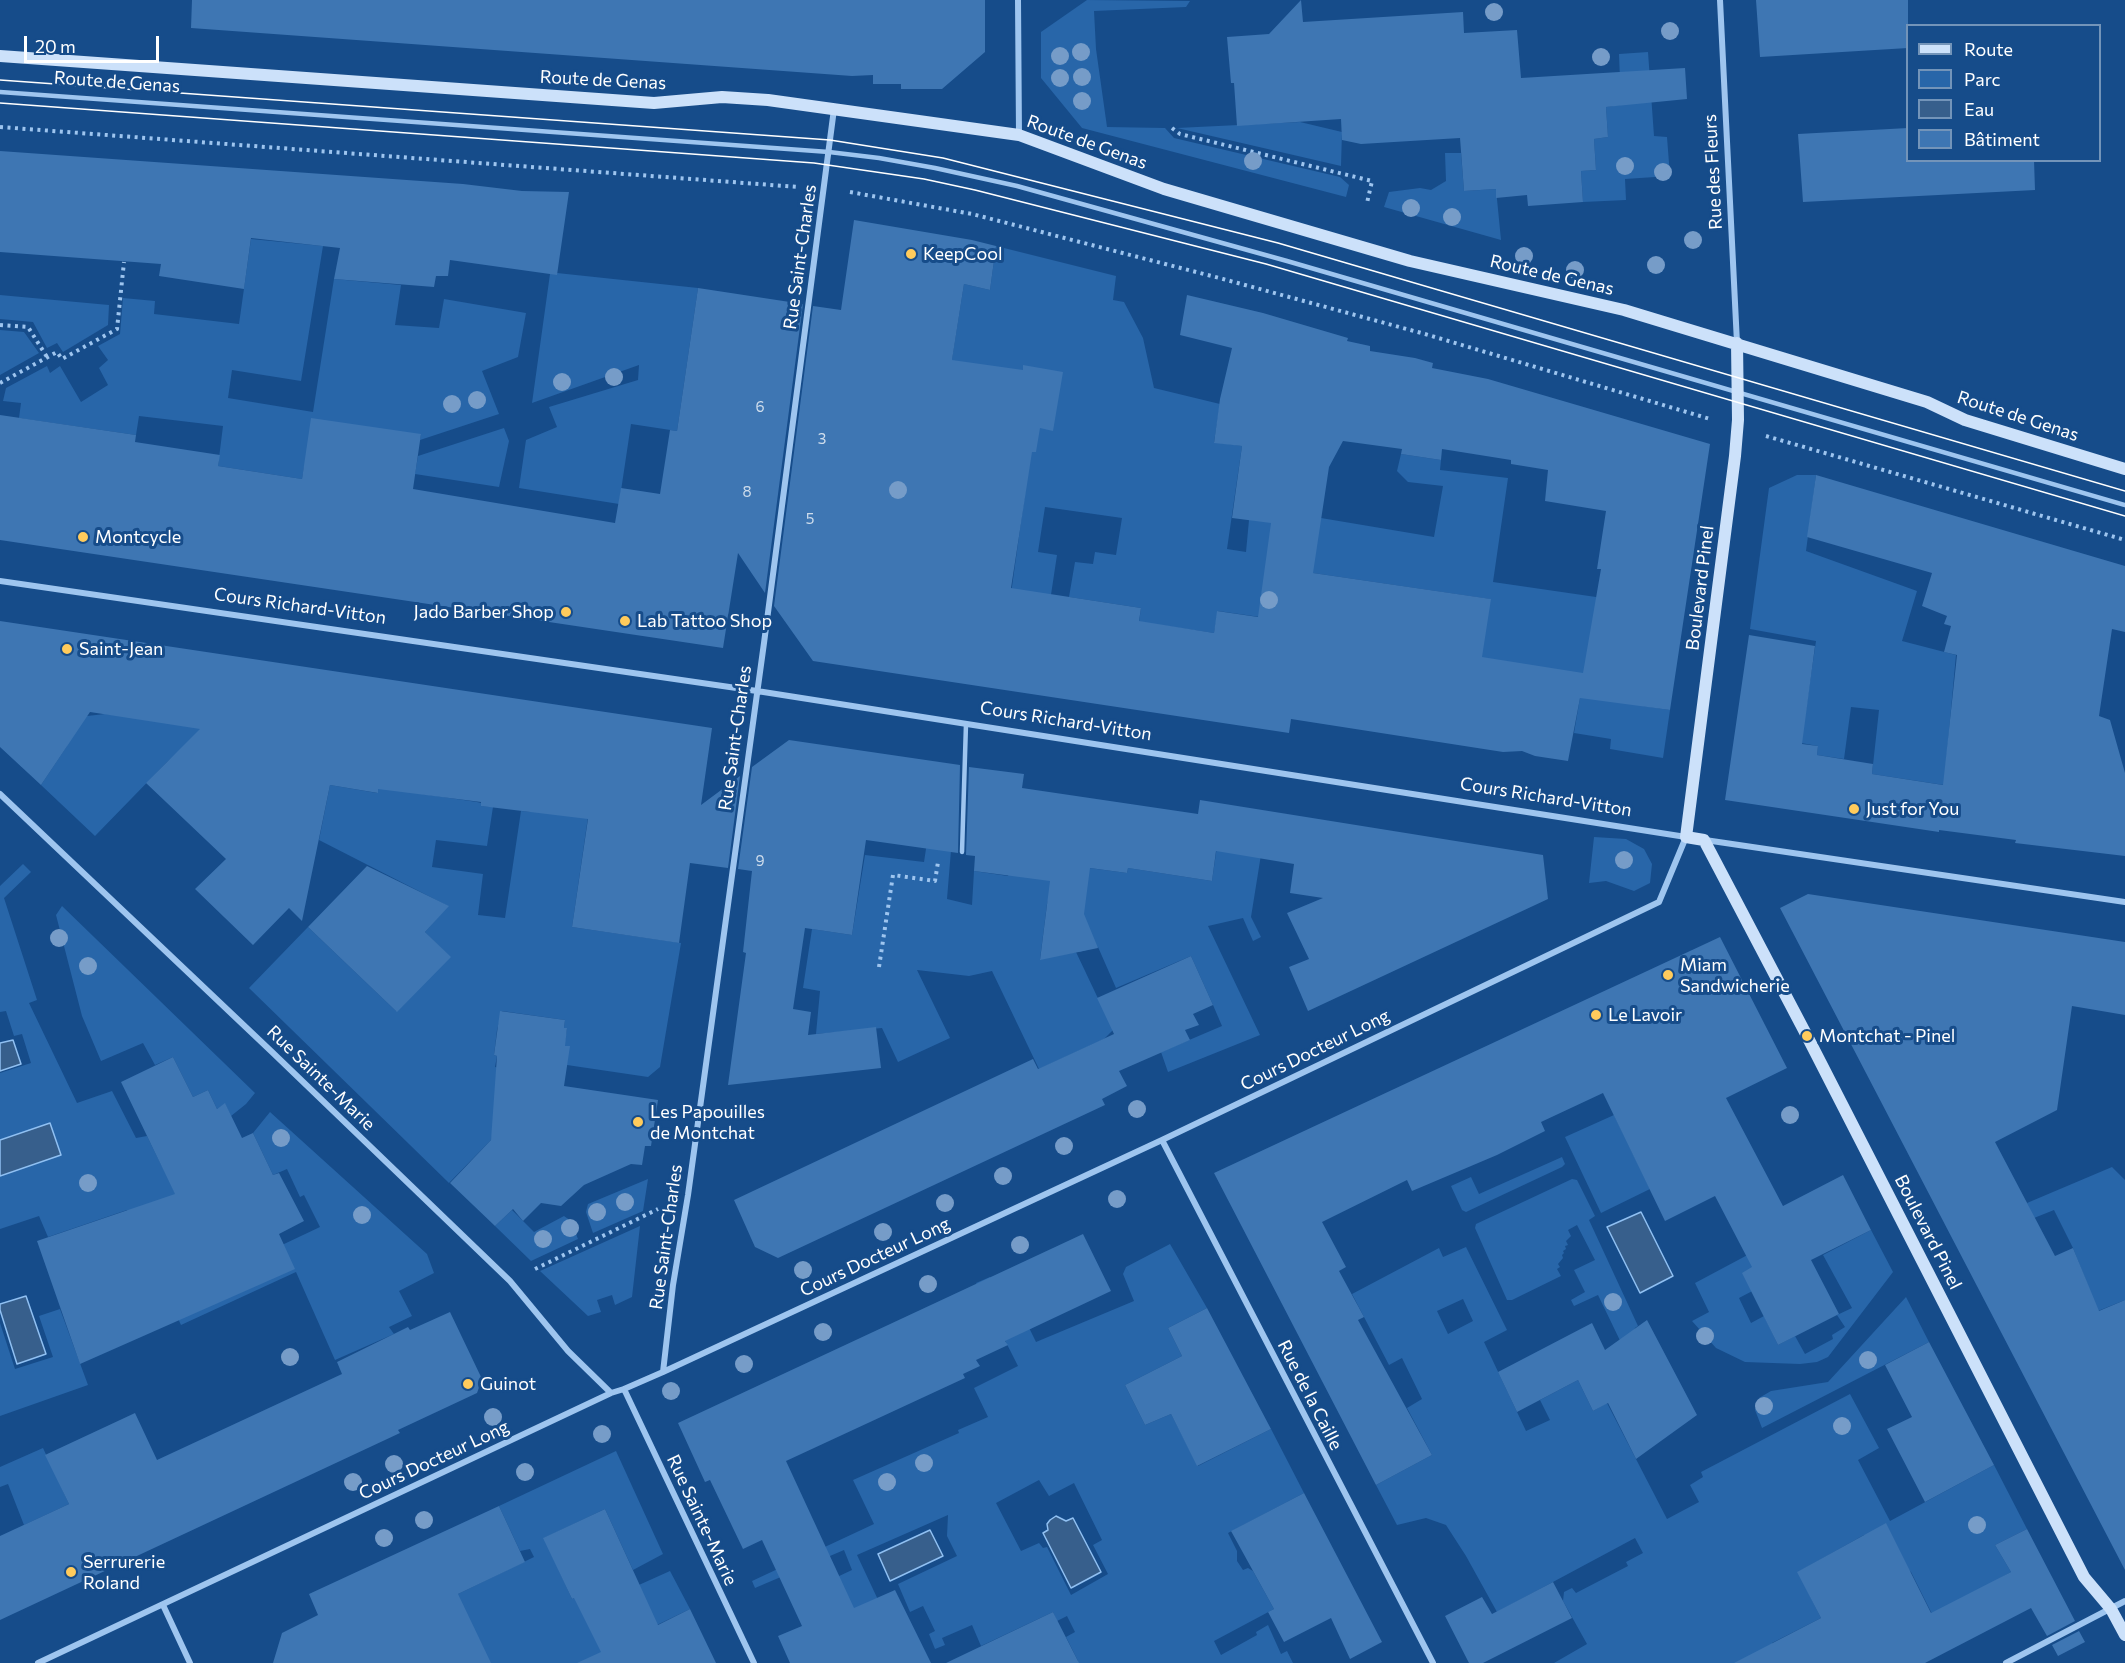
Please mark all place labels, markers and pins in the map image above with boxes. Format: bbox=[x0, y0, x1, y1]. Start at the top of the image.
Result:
place label: KeepCool bbox=[923, 243, 1002, 265]
marker: KeepCool bbox=[904, 247, 918, 261]
place label: Montcycle bbox=[95, 526, 181, 548]
marker: Montcycle bbox=[76, 530, 90, 544]
place label: Jado Barber Shop bbox=[413, 601, 554, 623]
marker: Jado Barber Shop bbox=[559, 605, 573, 619]
place label: Lab Tattoo Shop bbox=[637, 610, 772, 632]
marker: Lab Tattoo Shop bbox=[618, 614, 632, 628]
place label: Saint-Jean bbox=[79, 638, 163, 660]
marker: Saint-Jean bbox=[60, 642, 74, 656]
place label: Just for You bbox=[1866, 798, 1959, 820]
marker: Just for You bbox=[1847, 802, 1861, 816]
place label: Miam Sandwicherie bbox=[1680, 954, 1790, 996]
marker: Miam Sandwicherie bbox=[1661, 968, 1675, 982]
place label: Le Lavoir bbox=[1608, 1004, 1682, 1026]
marker: Le Lavoir bbox=[1589, 1008, 1603, 1022]
place label: Montchat - Pinel bbox=[1819, 1025, 1955, 1047]
marker: Montchat - Pinel bbox=[1800, 1029, 1814, 1043]
place label: Les Papouilles de Montchat bbox=[650, 1101, 765, 1144]
marker: Les Papouilles de Montchat bbox=[631, 1115, 645, 1129]
place label: Guinot bbox=[480, 1373, 536, 1395]
marker: Guinot bbox=[461, 1377, 475, 1391]
place label: Serrurerie Roland bbox=[83, 1551, 165, 1594]
marker: Serrurerie Roland bbox=[64, 1565, 78, 1579]

